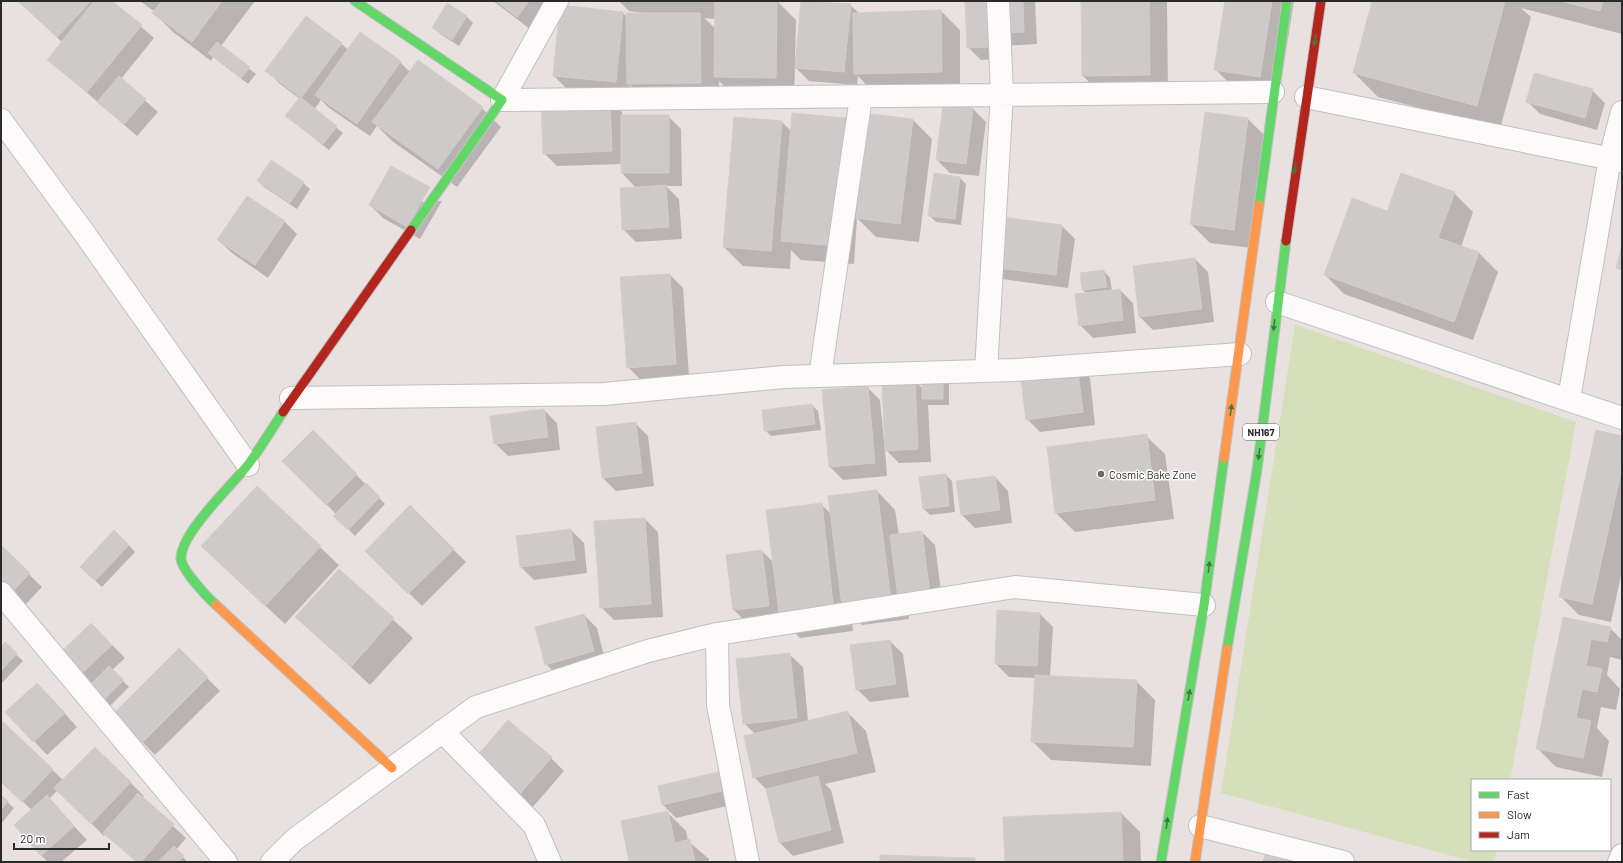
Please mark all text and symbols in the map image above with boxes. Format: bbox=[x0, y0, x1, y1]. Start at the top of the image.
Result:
one-way arrow bbox=[1312, 33, 1318, 46]
one-way arrow bbox=[1292, 162, 1298, 174]
one-way arrow bbox=[1271, 319, 1278, 331]
one-way arrow bbox=[1228, 404, 1234, 417]
road number: NH167 bbox=[1243, 424, 1279, 440]
one-way arrow bbox=[1256, 448, 1262, 460]
place label: Cosmic Bake Zone bbox=[1109, 468, 1196, 481]
marker: Cosmic Bake Zone bbox=[1096, 469, 1106, 479]
one-way arrow bbox=[1206, 561, 1212, 573]
one-way arrow bbox=[1186, 689, 1192, 701]
legend bbox=[1471, 779, 1611, 851]
text: Fast bbox=[1507, 787, 1530, 801]
text: Slow bbox=[1507, 807, 1532, 821]
one-way arrow bbox=[1164, 817, 1170, 829]
scale bar bbox=[14, 825, 109, 851]
text: Jam bbox=[1507, 827, 1530, 841]
text: 20 m bbox=[20, 831, 46, 845]

